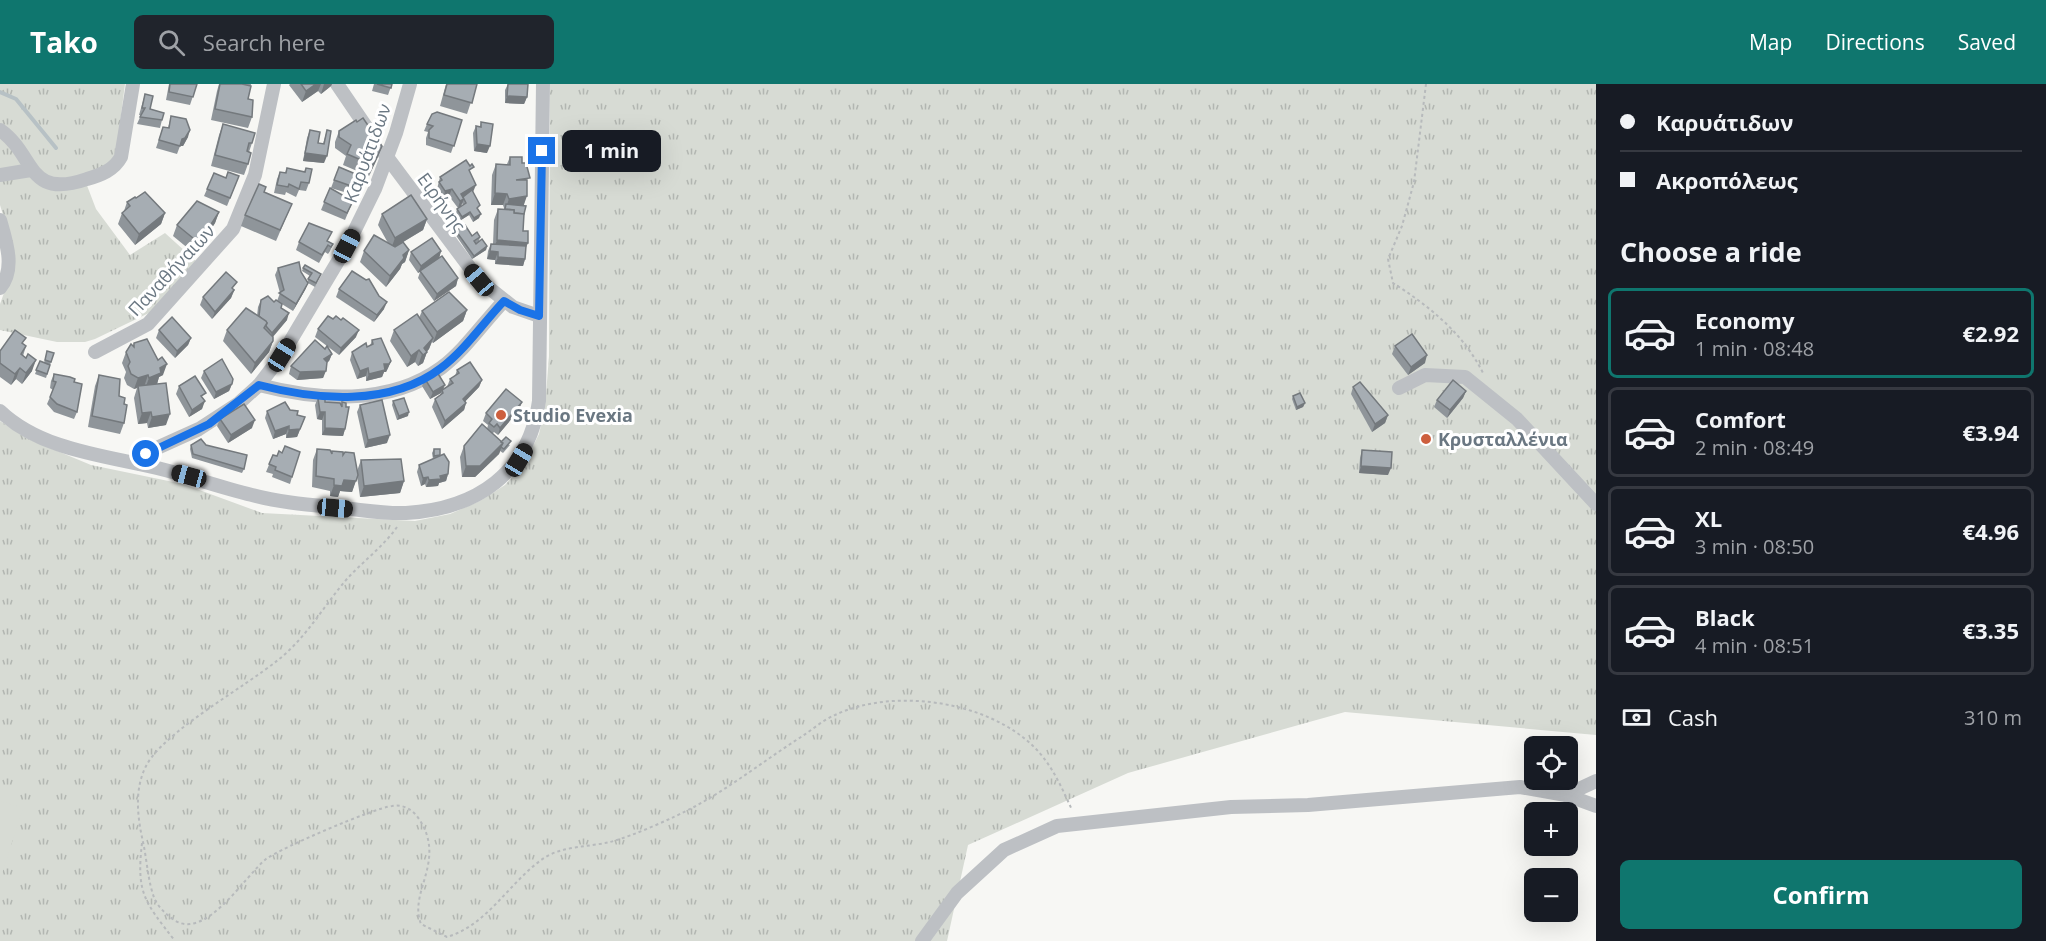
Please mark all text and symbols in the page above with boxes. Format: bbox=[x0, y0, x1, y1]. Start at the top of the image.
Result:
search box bbox=[134, 15, 554, 69]
text: Tako bbox=[30, 23, 98, 61]
icon: search bbox=[155, 26, 188, 59]
text: Search here bbox=[203, 27, 325, 57]
text: Map bbox=[1749, 28, 1792, 56]
text: Directions bbox=[1825, 28, 1925, 56]
text: Saved bbox=[1958, 28, 2016, 56]
street label: Καρυάτιδων bbox=[338, 100, 396, 206]
text: Καρυάτιδων bbox=[1656, 107, 1793, 137]
callout: 1 min bbox=[563, 130, 662, 172]
route end bbox=[528, 137, 555, 164]
text: 1 min bbox=[584, 137, 639, 164]
text: Ακροπόλεως bbox=[1656, 165, 1798, 195]
street label: Ειρήνης bbox=[412, 168, 472, 237]
street label: Παναθήναιων bbox=[122, 219, 220, 321]
car bbox=[331, 226, 363, 266]
text: Choose a ride bbox=[1620, 233, 1802, 270]
car bbox=[461, 260, 497, 300]
text: Economy bbox=[1695, 305, 1794, 335]
icon: car bbox=[1623, 306, 1677, 360]
text: €2.92 bbox=[1962, 318, 2019, 348]
car bbox=[265, 335, 299, 375]
text: 1 min · 08:48 bbox=[1695, 335, 1814, 362]
place label: Studio Evexia bbox=[513, 403, 633, 427]
text: Comfort bbox=[1695, 404, 1786, 434]
icon: car bbox=[1623, 405, 1677, 459]
marker: Studio Evexia bbox=[494, 408, 508, 422]
text: €3.94 bbox=[1962, 417, 2019, 447]
place label: Κρυσταλλένια bbox=[1438, 427, 1568, 451]
marker: Κρυσταλλένια bbox=[1419, 432, 1433, 446]
text: 2 min · 08:49 bbox=[1695, 434, 1814, 461]
route start bbox=[132, 440, 159, 467]
car bbox=[502, 440, 536, 480]
car bbox=[169, 463, 209, 489]
car bbox=[316, 497, 354, 519]
text: XL bbox=[1695, 503, 1722, 533]
icon: car bbox=[1623, 504, 1677, 558]
text: €4.96 bbox=[1962, 516, 2019, 546]
text: 3 min · 08:50 bbox=[1695, 533, 1814, 560]
text: Black bbox=[1695, 602, 1755, 632]
icon: car bbox=[1623, 603, 1677, 657]
text: €3.35 bbox=[1962, 615, 2019, 645]
text: 4 min · 08:51 bbox=[1695, 632, 1814, 659]
icon: cash bbox=[1620, 701, 1653, 734]
text: Cash bbox=[1668, 702, 1718, 732]
text: 310 m bbox=[1964, 704, 2022, 731]
map controls bbox=[1524, 736, 1578, 922]
button: locate bbox=[1524, 736, 1578, 790]
button: + bbox=[1524, 802, 1578, 856]
button: Confirm bbox=[1620, 860, 2022, 929]
button: − bbox=[1524, 868, 1578, 922]

